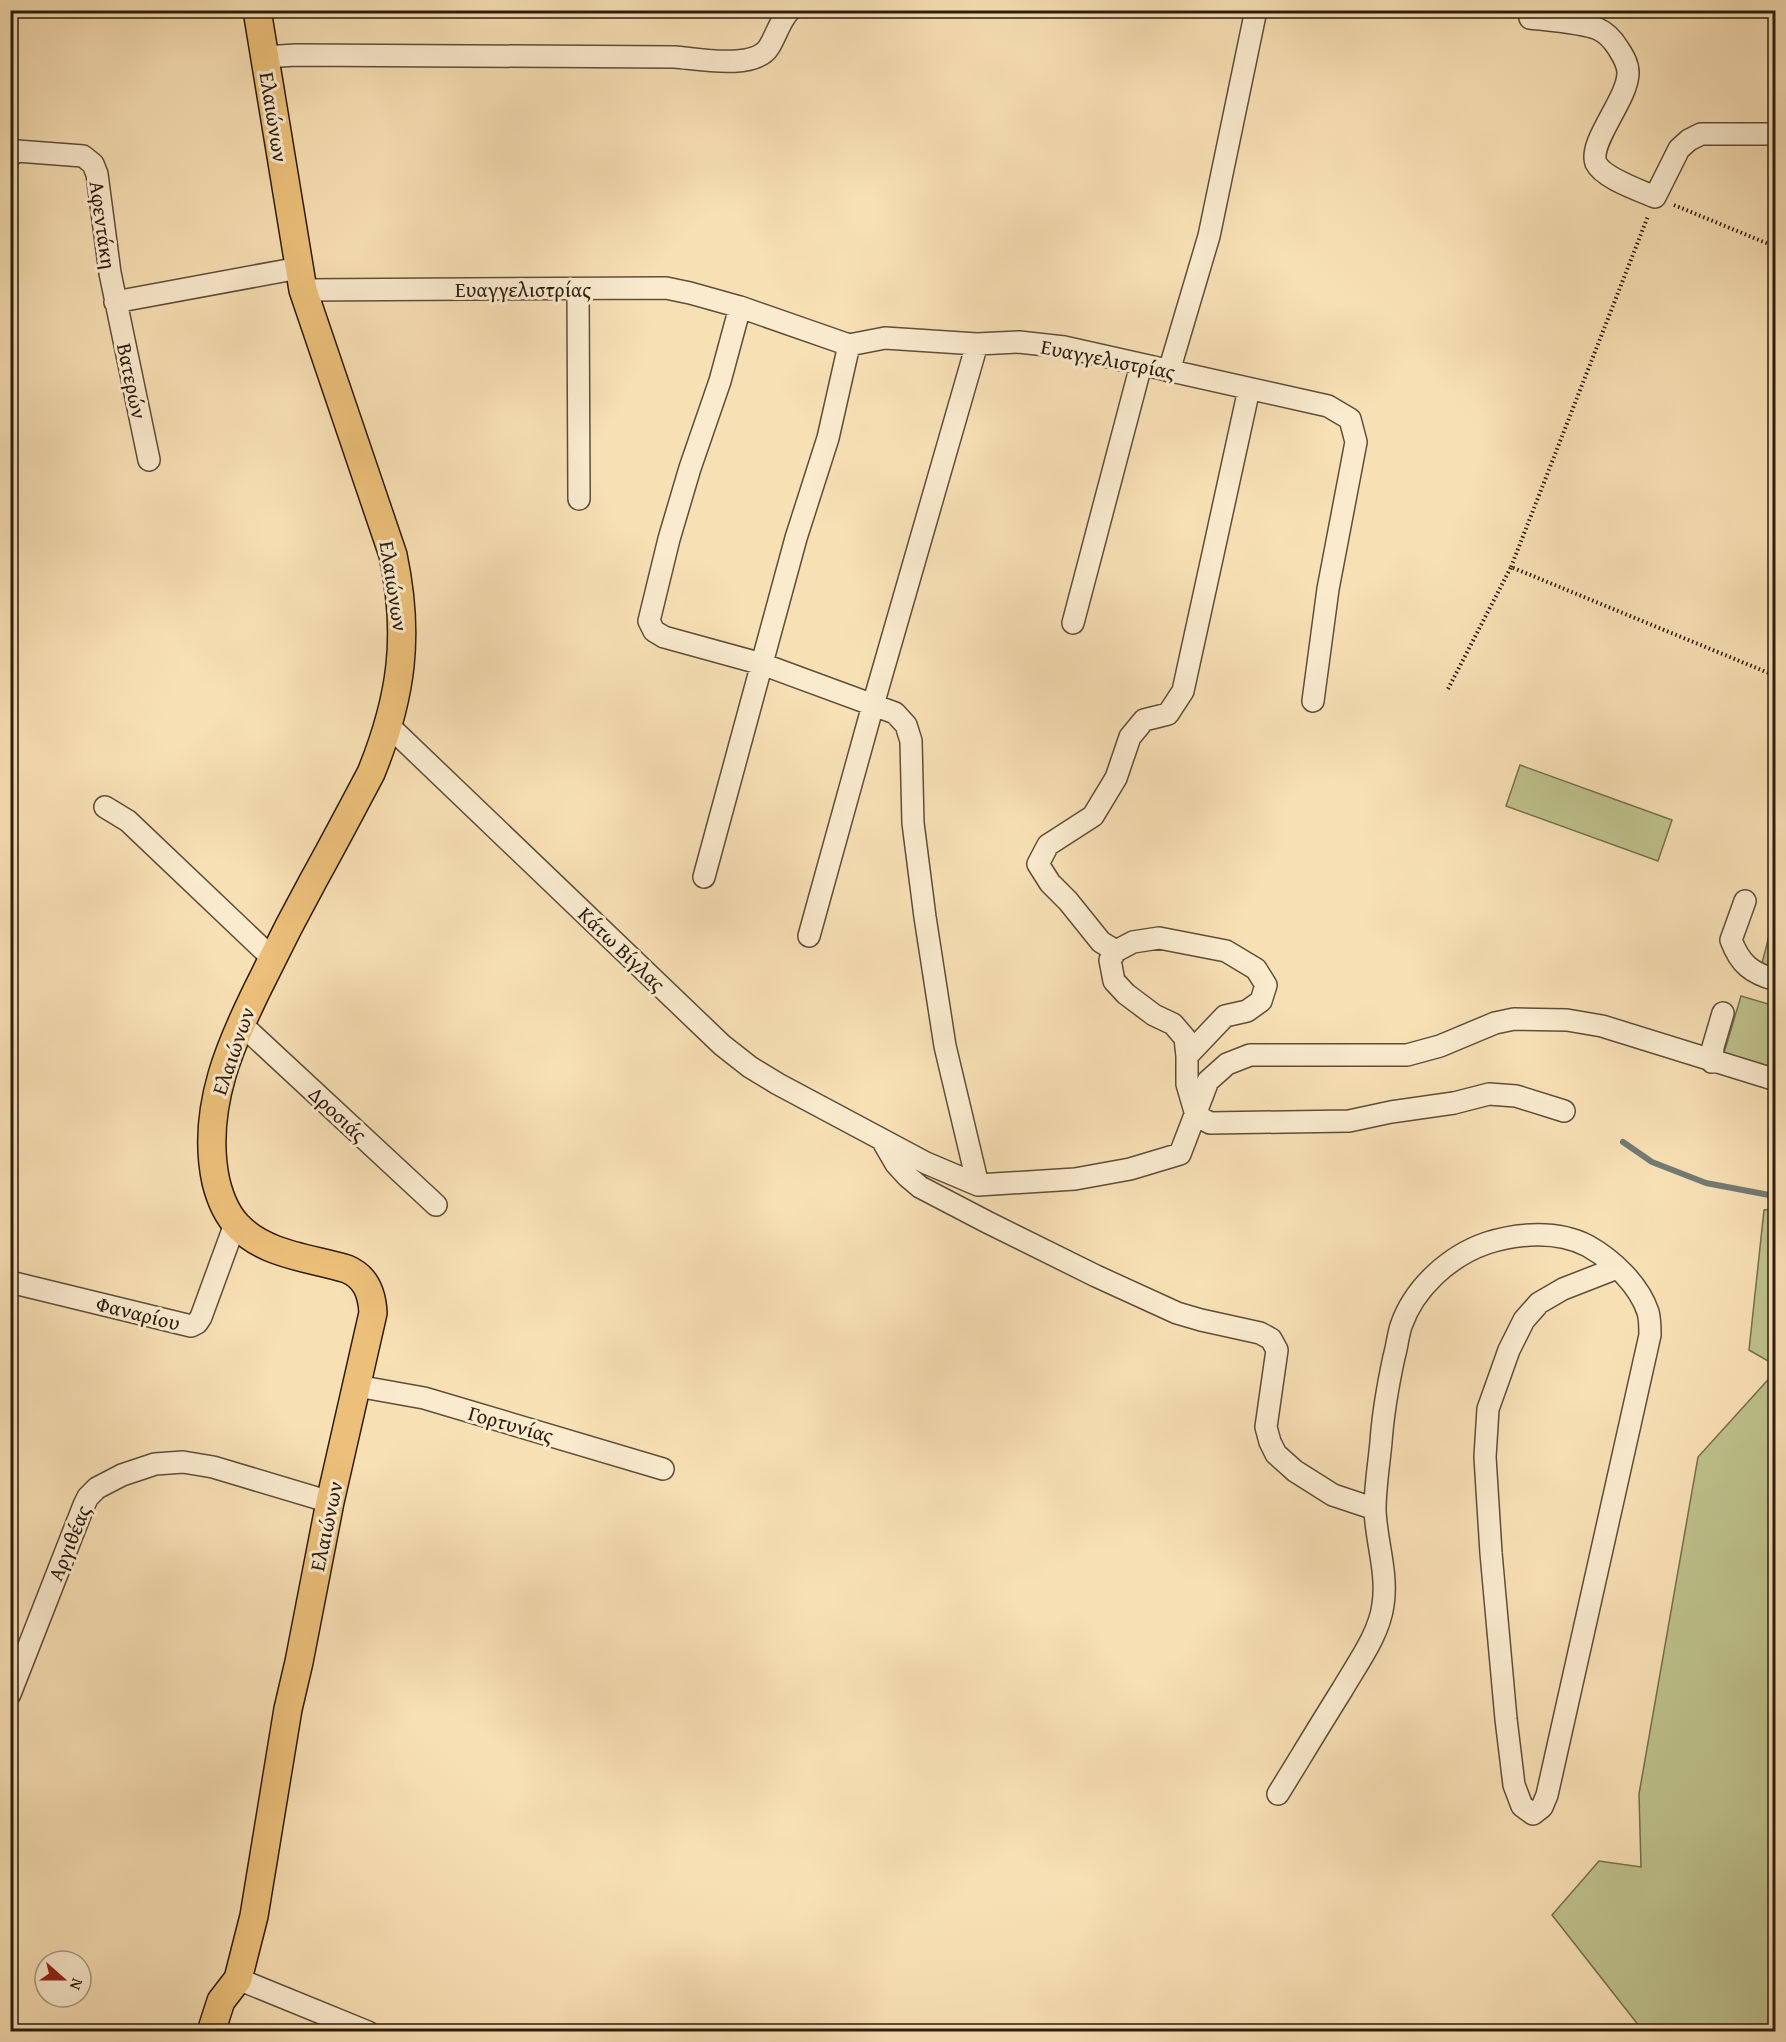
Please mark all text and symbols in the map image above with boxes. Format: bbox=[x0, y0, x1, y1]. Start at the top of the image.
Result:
street label: Ελαιώνων bbox=[252, 70, 296, 165]
street label: Αφεντάκη bbox=[81, 179, 125, 271]
street label: Ευαγγελιστρίας bbox=[455, 274, 591, 305]
street label: Ευαγγελιστρίας bbox=[1038, 331, 1178, 387]
street label: Βατερών bbox=[109, 340, 155, 422]
street label: Ελαιώνων bbox=[372, 539, 416, 634]
street label: Κάτω Βίγλας bbox=[571, 899, 673, 999]
street label: Ελαιώνων bbox=[203, 1003, 263, 1099]
street label: Δροσιάς bbox=[302, 1079, 374, 1149]
street label: Φαναρίου bbox=[93, 1288, 183, 1338]
street label: Γορτυνίας bbox=[465, 1397, 557, 1451]
street label: Ελαιώνων bbox=[301, 1478, 351, 1574]
street label: Αργιθέας bbox=[40, 1500, 98, 1586]
north arrow bbox=[33, 1949, 93, 2009]
text: N bbox=[64, 1975, 90, 1994]

